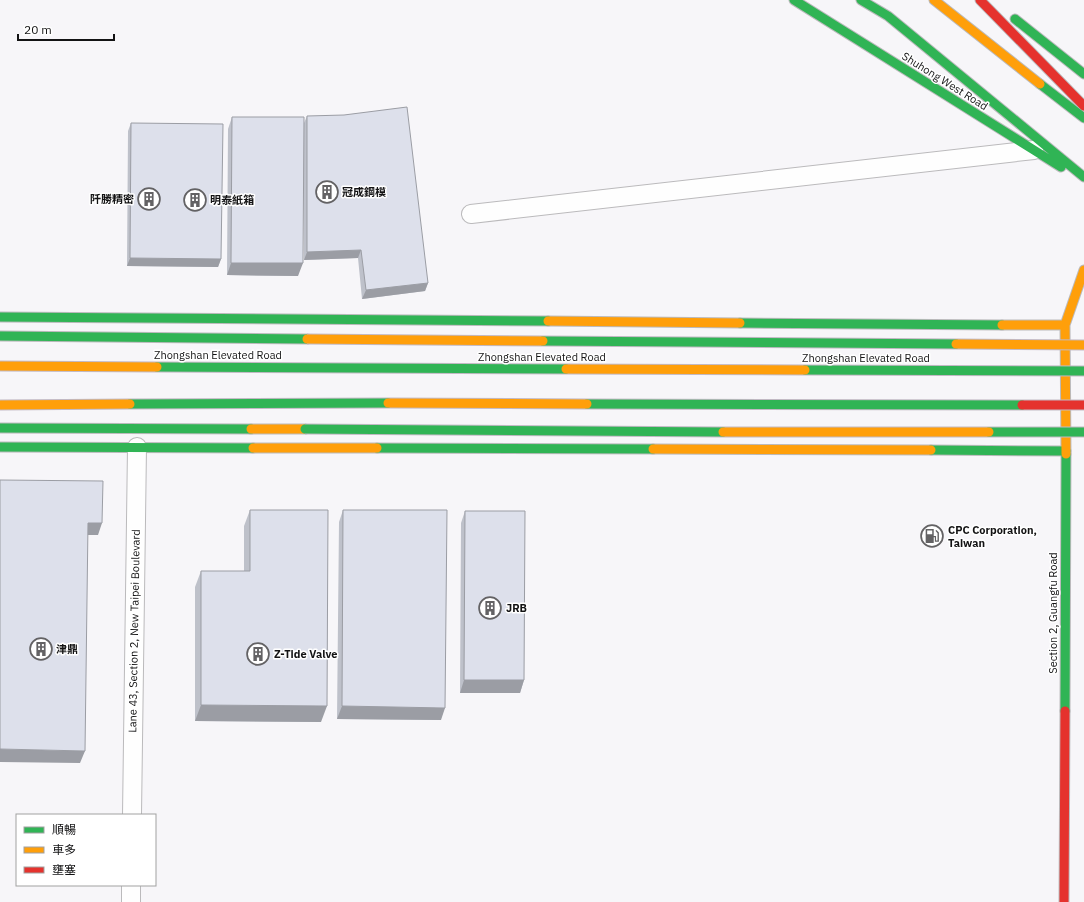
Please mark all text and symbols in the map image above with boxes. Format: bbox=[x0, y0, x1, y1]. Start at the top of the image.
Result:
scale bar bbox=[18, 16, 114, 42]
text: 20 m bbox=[24, 22, 52, 37]
street label: Shuhong West Road bbox=[899, 49, 991, 113]
building icon: 冠成鋼模 bbox=[314, 179, 340, 205]
place label: 冠成鋼模 bbox=[342, 185, 386, 199]
building icon: 阡勝精密 bbox=[136, 186, 162, 212]
building icon: 明泰紙箱 bbox=[182, 187, 208, 213]
place label: 阡勝精密 bbox=[90, 192, 134, 206]
place label: 明泰紙箱 bbox=[210, 193, 254, 207]
street label: Zhongshan Elevated Road bbox=[154, 348, 282, 362]
street label: Zhongshan Elevated Road bbox=[478, 350, 606, 364]
street label: Zhongshan Elevated Road bbox=[802, 351, 930, 365]
fuel station icon: CPC Corporation, Taiwan bbox=[919, 523, 945, 549]
place label: CPC Corporation, Taiwan bbox=[948, 523, 1037, 550]
street label: Lane 43, Section 2, New Taipei Boulevard bbox=[125, 529, 143, 733]
street label: Section 2, Guangfu Road bbox=[1046, 552, 1060, 674]
building icon: JRB bbox=[477, 595, 503, 621]
place label: JRB bbox=[506, 601, 527, 615]
building icon: 津鼎 bbox=[28, 636, 54, 662]
building icon: Z-Tide Valve bbox=[245, 641, 271, 667]
place label: 津鼎 bbox=[56, 642, 78, 656]
place label: Z-Tide Valve bbox=[274, 647, 337, 661]
legend bbox=[16, 814, 156, 886]
text: 順暢 bbox=[52, 822, 76, 837]
text: 車多 bbox=[52, 842, 76, 857]
text: 壅塞 bbox=[52, 862, 76, 877]

